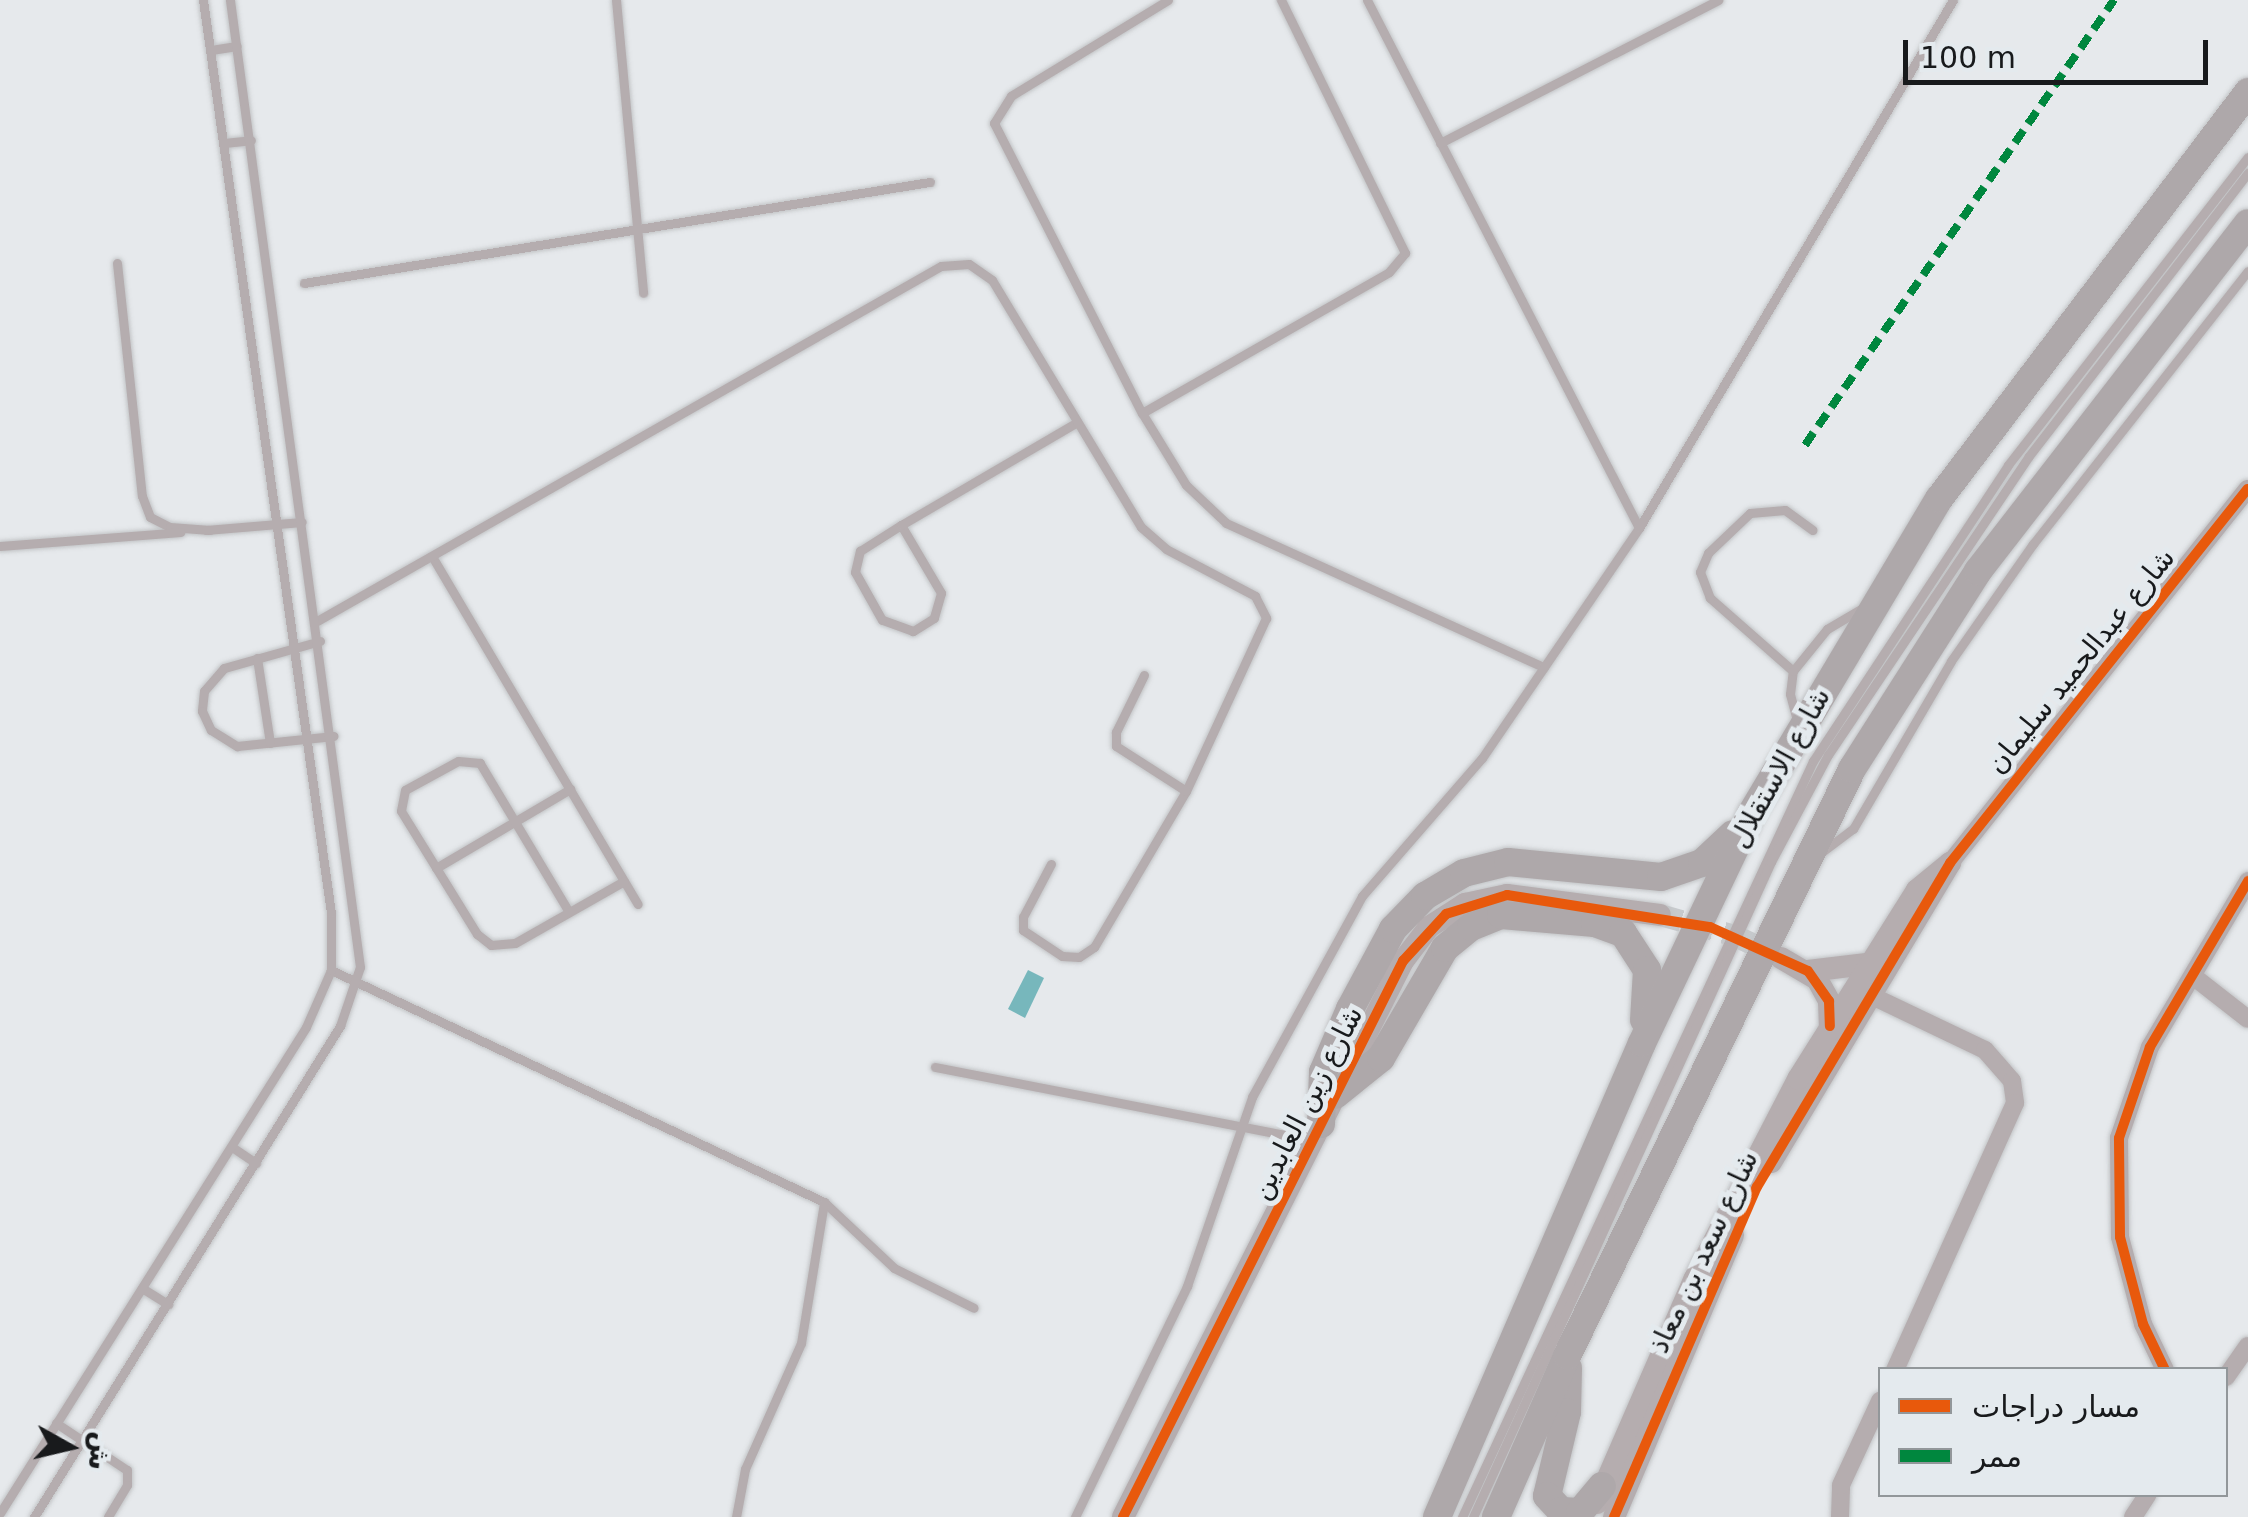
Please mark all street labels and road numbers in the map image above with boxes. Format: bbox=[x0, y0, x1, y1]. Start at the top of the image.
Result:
street label: شارع عبدالحميد سليمان bbox=[1980, 542, 2182, 780]
street label: شارع الاستقلال bbox=[1722, 682, 1838, 854]
street label: شارع زين العابدين bbox=[1244, 1001, 1370, 1205]
street label: شارع سعد بن معاذ bbox=[1642, 1146, 1766, 1358]

